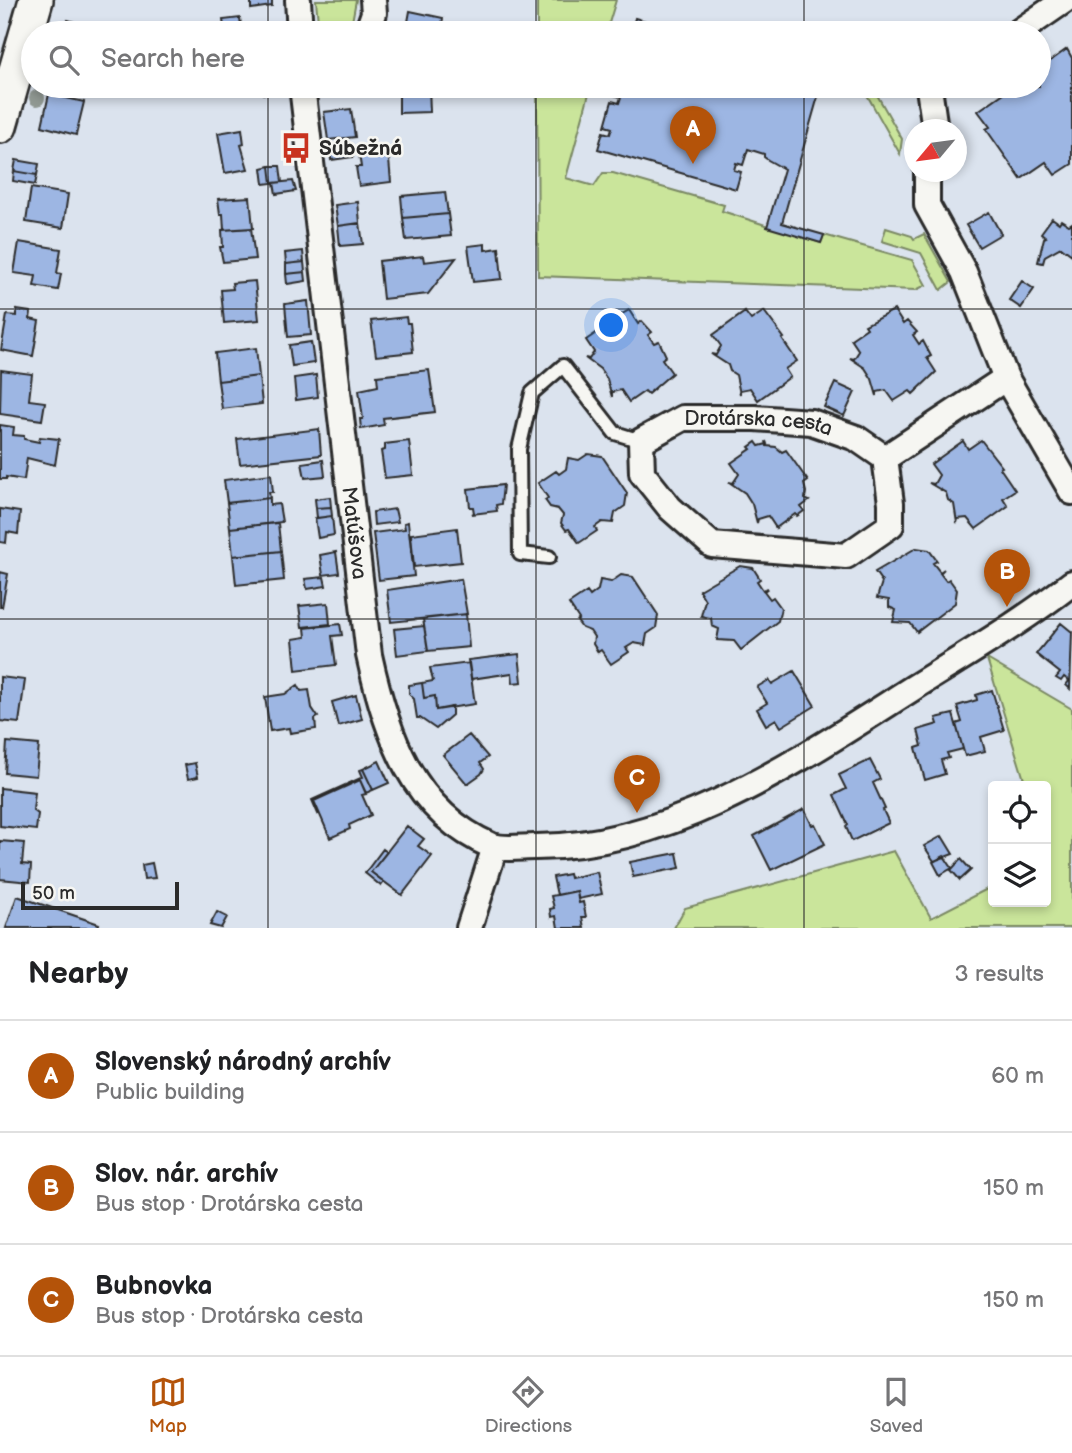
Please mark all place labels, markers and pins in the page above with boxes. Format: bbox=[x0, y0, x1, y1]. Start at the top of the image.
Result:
pin: A bbox=[670, 106, 716, 164]
bus stop icon: Súbežná bbox=[279, 131, 313, 165]
place label: Súbežná bbox=[319, 136, 402, 161]
pin: B bbox=[984, 549, 1030, 607]
pin: C bbox=[614, 755, 660, 813]

